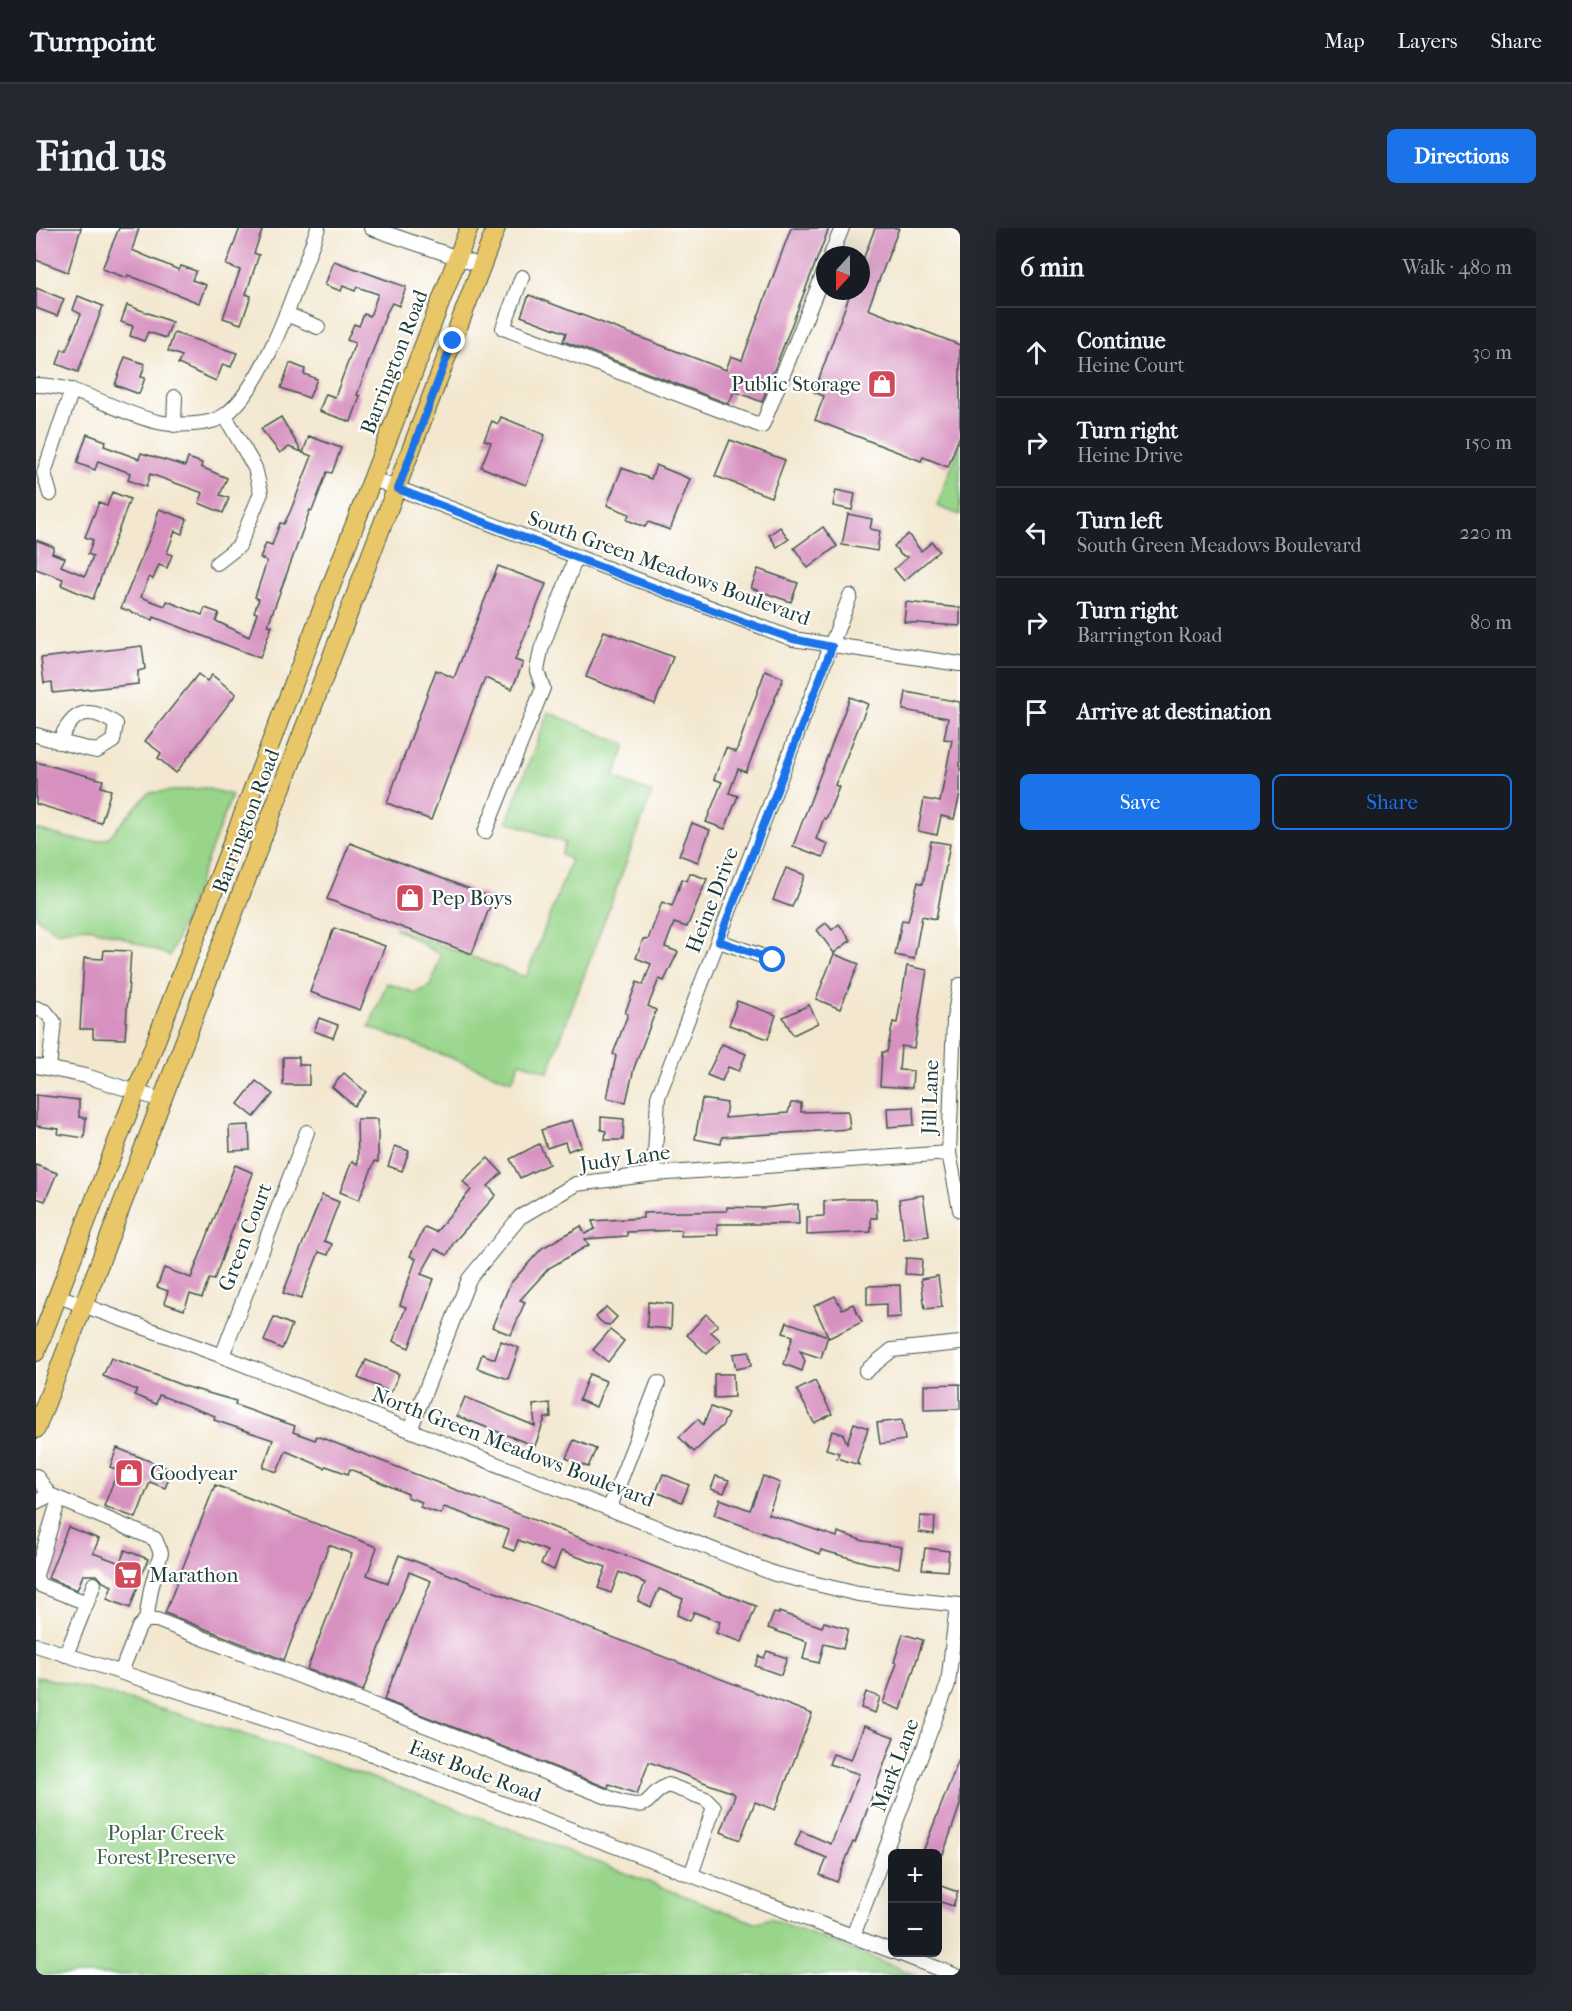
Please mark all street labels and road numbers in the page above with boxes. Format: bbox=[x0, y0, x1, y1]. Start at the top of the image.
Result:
street label: Barrington Road bbox=[355, 286, 433, 438]
street label: South Green Meadows Boulevard bbox=[525, 506, 814, 631]
street label: Barrington Road bbox=[207, 745, 285, 897]
street label: Heine Drive bbox=[681, 844, 743, 956]
street label: Jill Lane bbox=[917, 1059, 943, 1137]
street label: Judy Lane bbox=[576, 1140, 672, 1177]
street label: Green Court bbox=[213, 1179, 277, 1295]
street label: North Green Meadows Boulevard bbox=[368, 1382, 658, 1512]
street label: Mark Lane bbox=[866, 1715, 924, 1815]
street label: East Bode Road bbox=[406, 1735, 545, 1807]

